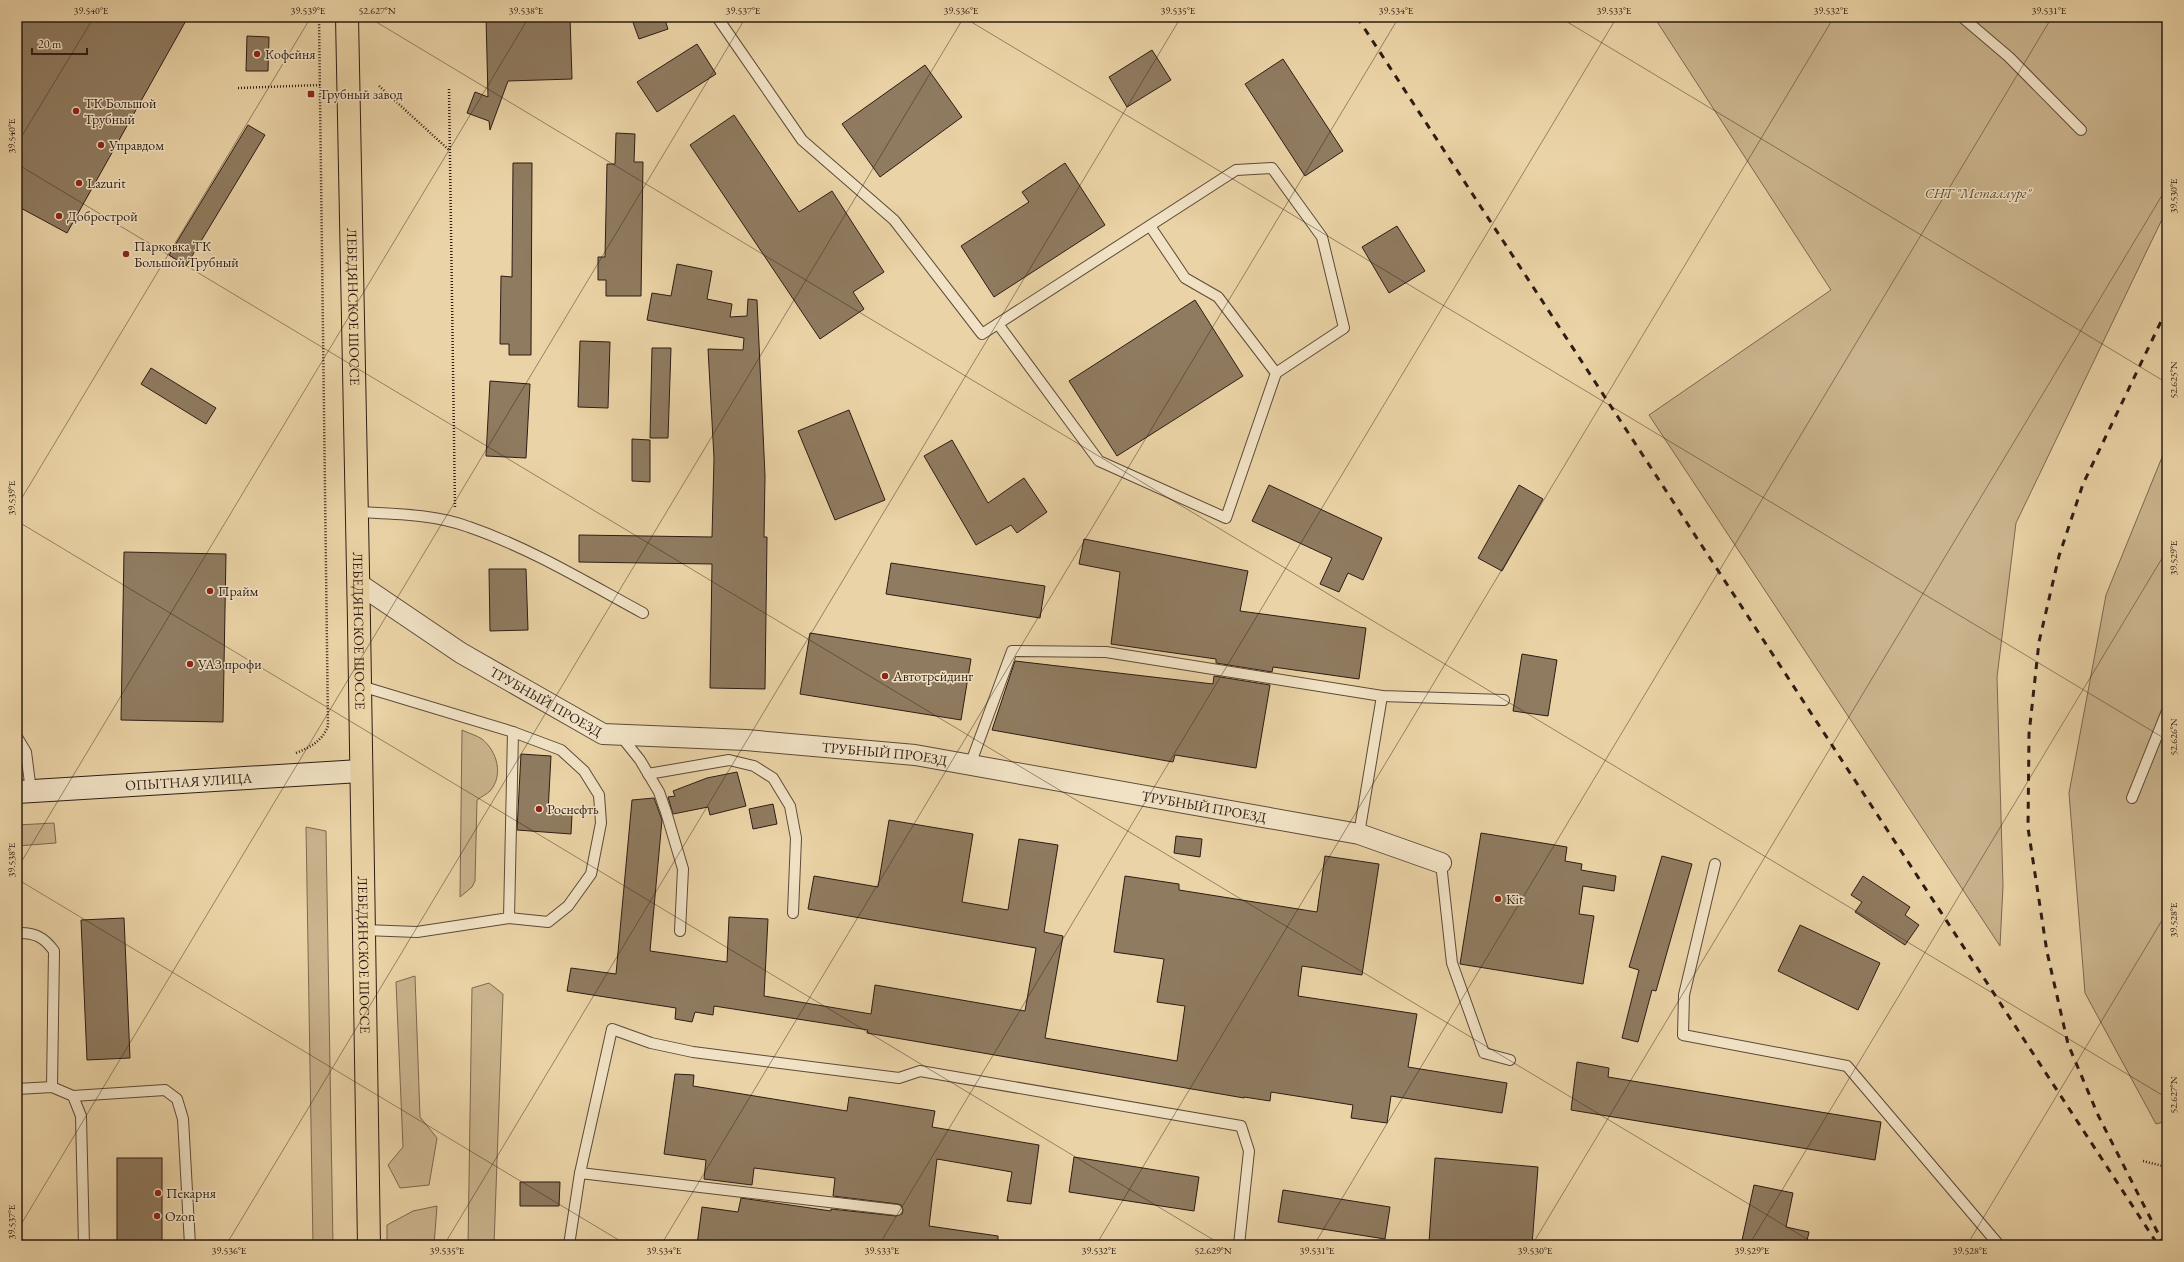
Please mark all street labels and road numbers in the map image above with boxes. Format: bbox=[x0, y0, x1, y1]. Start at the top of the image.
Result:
street label: ЛЕБЕДЯНСКОЕ ШОССЕ bbox=[343, 228, 364, 386]
street label: ЛЕБЕДЯНСКОЕ ШОССЕ bbox=[349, 552, 369, 710]
street label: ТРУБНЫЙ ПРОЕЗД bbox=[487, 662, 606, 741]
street label: ТРУБНЫЙ ПРОЕЗД bbox=[821, 738, 949, 770]
street label: ОПЫТНАЯ УЛИЦА bbox=[125, 769, 253, 794]
street label: ТРУБНЫЙ ПРОЕЗД bbox=[1140, 786, 1268, 826]
street label: ЛЕБЕДЯНСКОЕ ШОССЕ bbox=[354, 876, 374, 1034]

